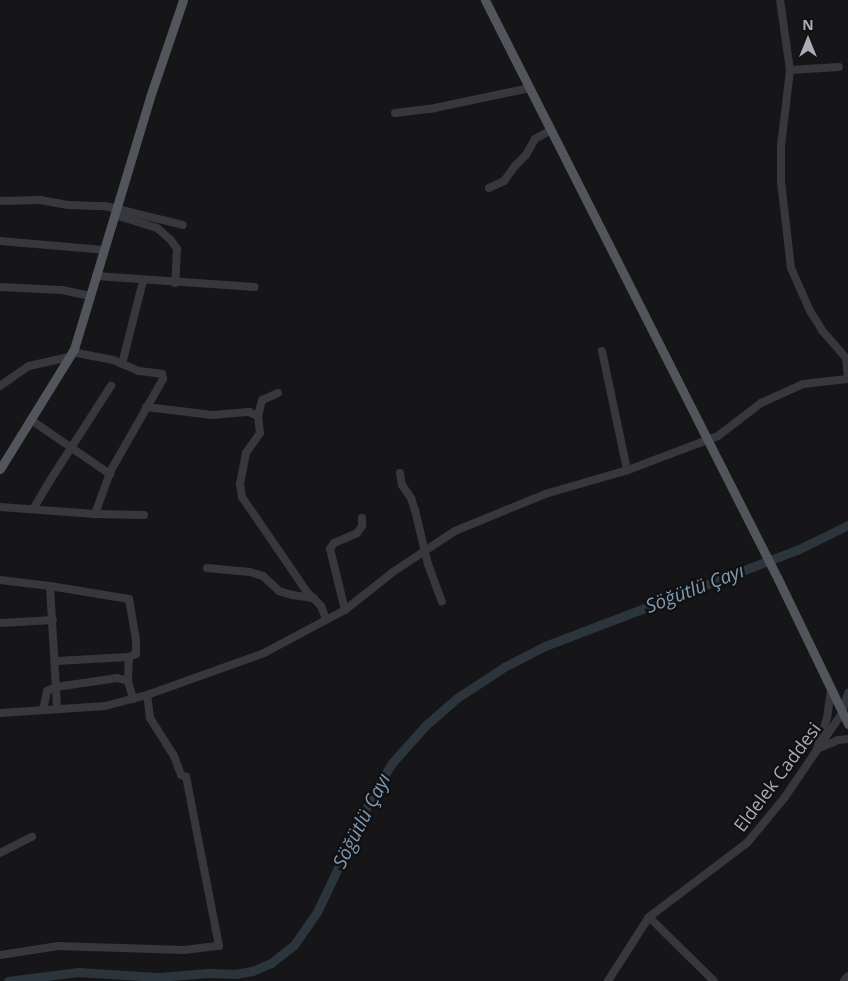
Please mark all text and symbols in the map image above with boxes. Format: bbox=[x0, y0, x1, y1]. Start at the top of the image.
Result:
north arrow bbox=[783, 15, 833, 65]
text: N bbox=[802, 15, 814, 34]
water label: Söğütlü Çayı bbox=[643, 560, 747, 618]
street label: Eldelek Caddesi bbox=[729, 718, 825, 836]
water label: Söğütlü Çayı bbox=[328, 770, 396, 872]

